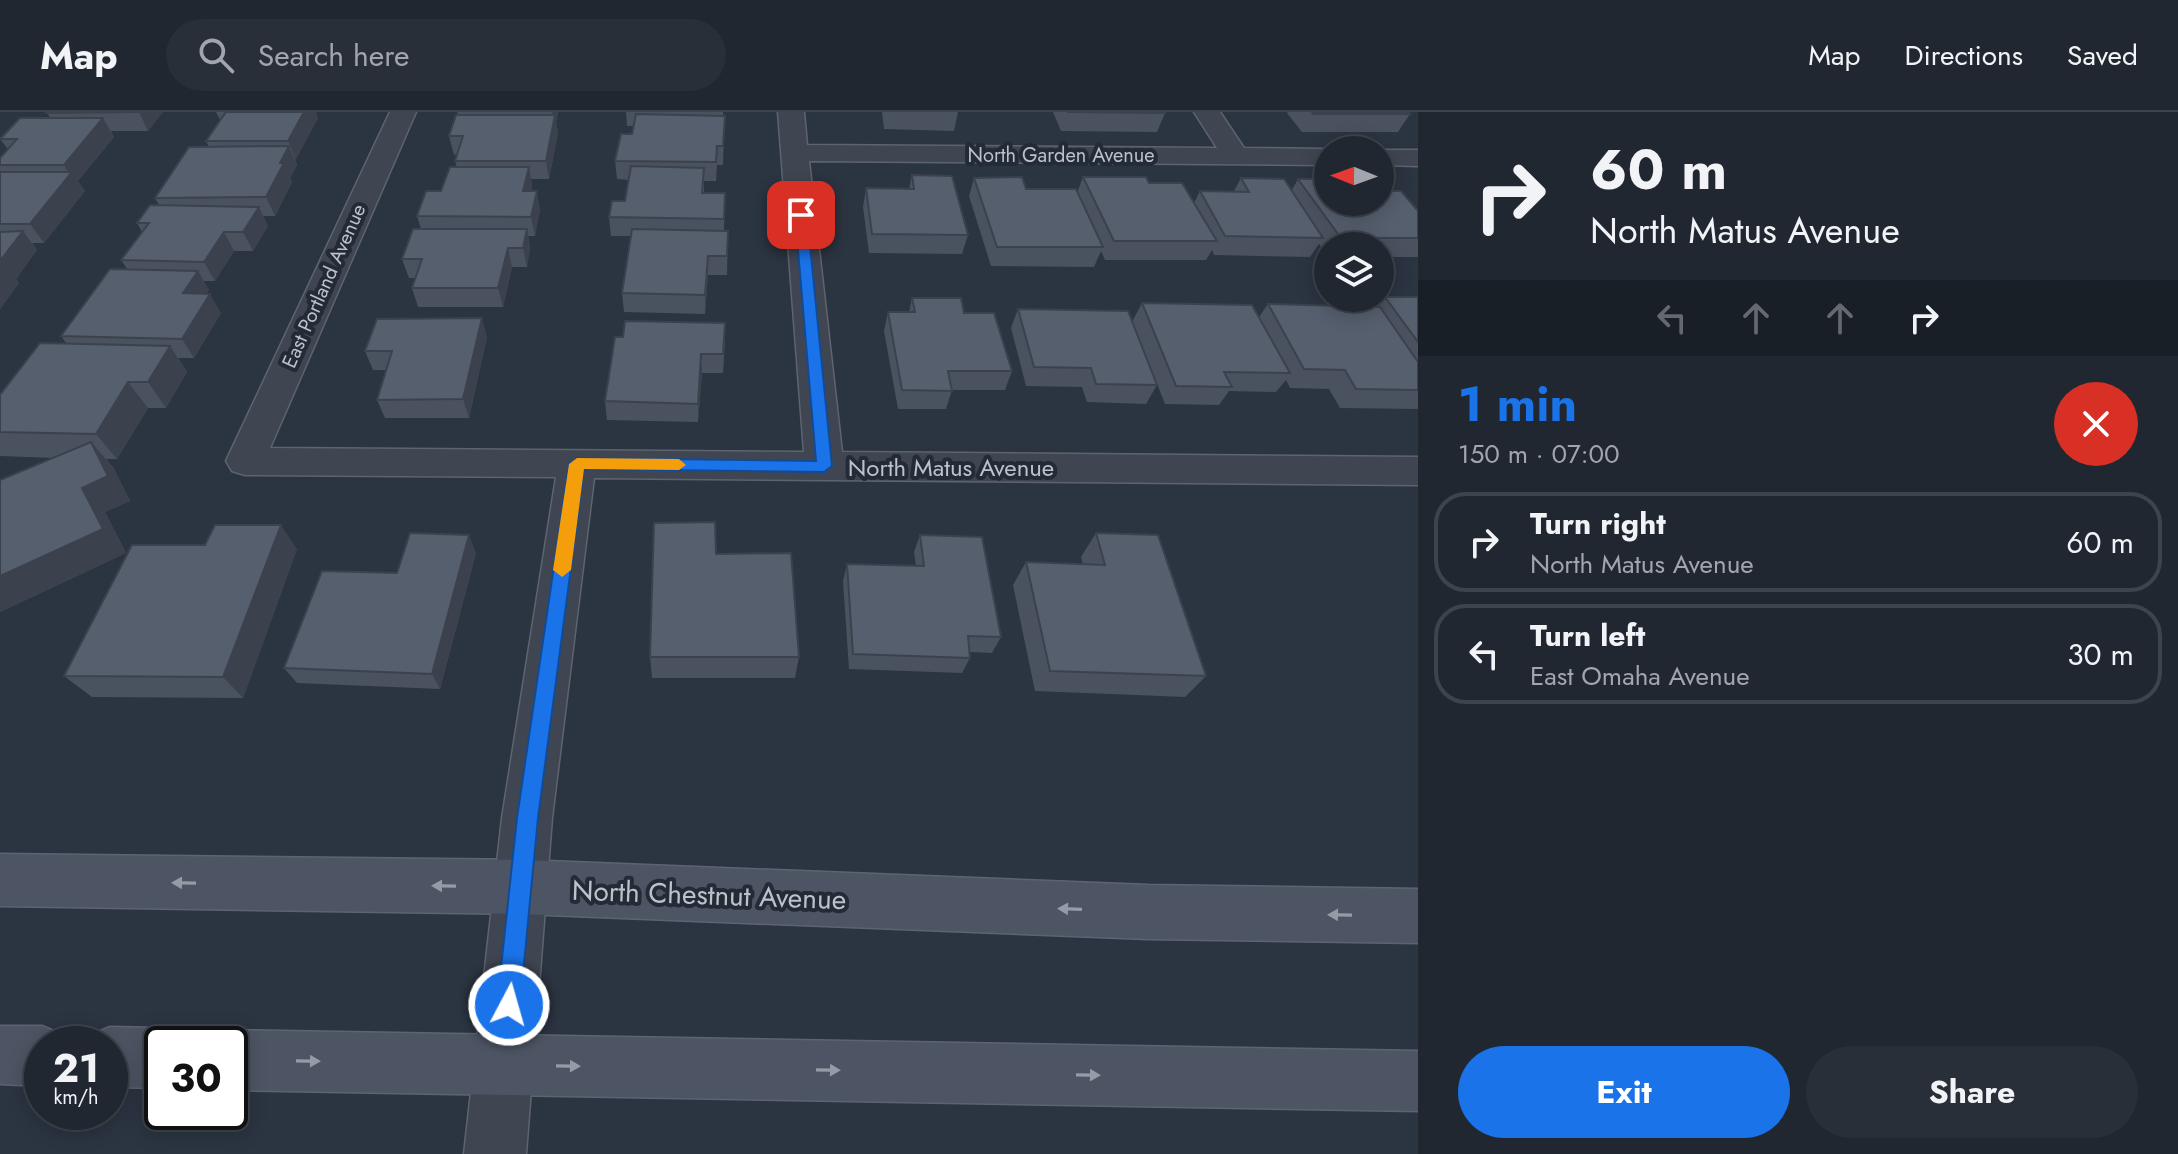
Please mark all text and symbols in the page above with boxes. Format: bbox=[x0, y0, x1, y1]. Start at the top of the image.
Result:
search box bbox=[166, 19, 726, 91]
text: Map bbox=[40, 28, 118, 83]
icon: search bbox=[194, 33, 238, 77]
text: Search here bbox=[258, 34, 410, 77]
text: Map bbox=[1808, 35, 1860, 76]
text: Directions bbox=[1904, 35, 2023, 76]
text: Saved bbox=[2067, 35, 2138, 76]
text: 60 m bbox=[1590, 129, 1727, 210]
north arrow bbox=[1314, 136, 1394, 216]
map controls bbox=[1314, 136, 1394, 312]
street label: North Garden Avenue bbox=[967, 141, 1155, 170]
icon: right bbox=[1458, 144, 1562, 248]
pin bbox=[767, 181, 835, 249]
icon: arrive bbox=[779, 193, 823, 237]
street label: East Portland Avenue bbox=[275, 199, 373, 373]
text: North Matus Avenue bbox=[1590, 204, 1900, 256]
button: layers bbox=[1314, 232, 1394, 312]
icon: left bbox=[1650, 296, 1694, 340]
icon: ahead bbox=[1734, 296, 1778, 340]
icon: ahead bbox=[1818, 296, 1862, 340]
icon: right bbox=[1902, 296, 1946, 340]
text: 1 min bbox=[1458, 370, 1577, 439]
button: close bbox=[2054, 382, 2138, 466]
text: 150 m · 07:00 bbox=[1458, 435, 1620, 473]
street label: North Matus Avenue bbox=[848, 450, 1054, 485]
text: Turn right bbox=[1530, 502, 1666, 545]
icon: right bbox=[1462, 520, 1506, 564]
text: 60 m bbox=[2066, 521, 2134, 564]
text: North Matus Avenue bbox=[1530, 545, 1754, 583]
text: Turn left bbox=[1530, 614, 1645, 657]
icon: left bbox=[1462, 632, 1506, 676]
text: 30 m bbox=[2067, 633, 2134, 676]
text: East Omaha Avenue bbox=[1530, 657, 1750, 695]
street label: North Chestnut Avenue bbox=[571, 870, 847, 920]
one-way arrow bbox=[171, 877, 196, 889]
one-way arrow bbox=[431, 880, 456, 893]
one-way arrow bbox=[1057, 903, 1082, 916]
one-way arrow bbox=[1327, 909, 1352, 921]
position arrow bbox=[467, 963, 551, 1047]
speed limit sign: 30 bbox=[144, 1026, 248, 1130]
text: 21 bbox=[53, 1039, 99, 1097]
button: Exit bbox=[1458, 1046, 1790, 1138]
button: Share bbox=[1806, 1046, 2138, 1138]
one-way arrow bbox=[296, 1055, 321, 1067]
one-way arrow bbox=[556, 1059, 581, 1072]
one-way arrow bbox=[816, 1064, 841, 1076]
one-way arrow bbox=[1076, 1069, 1101, 1081]
text: km/h bbox=[53, 1083, 99, 1112]

